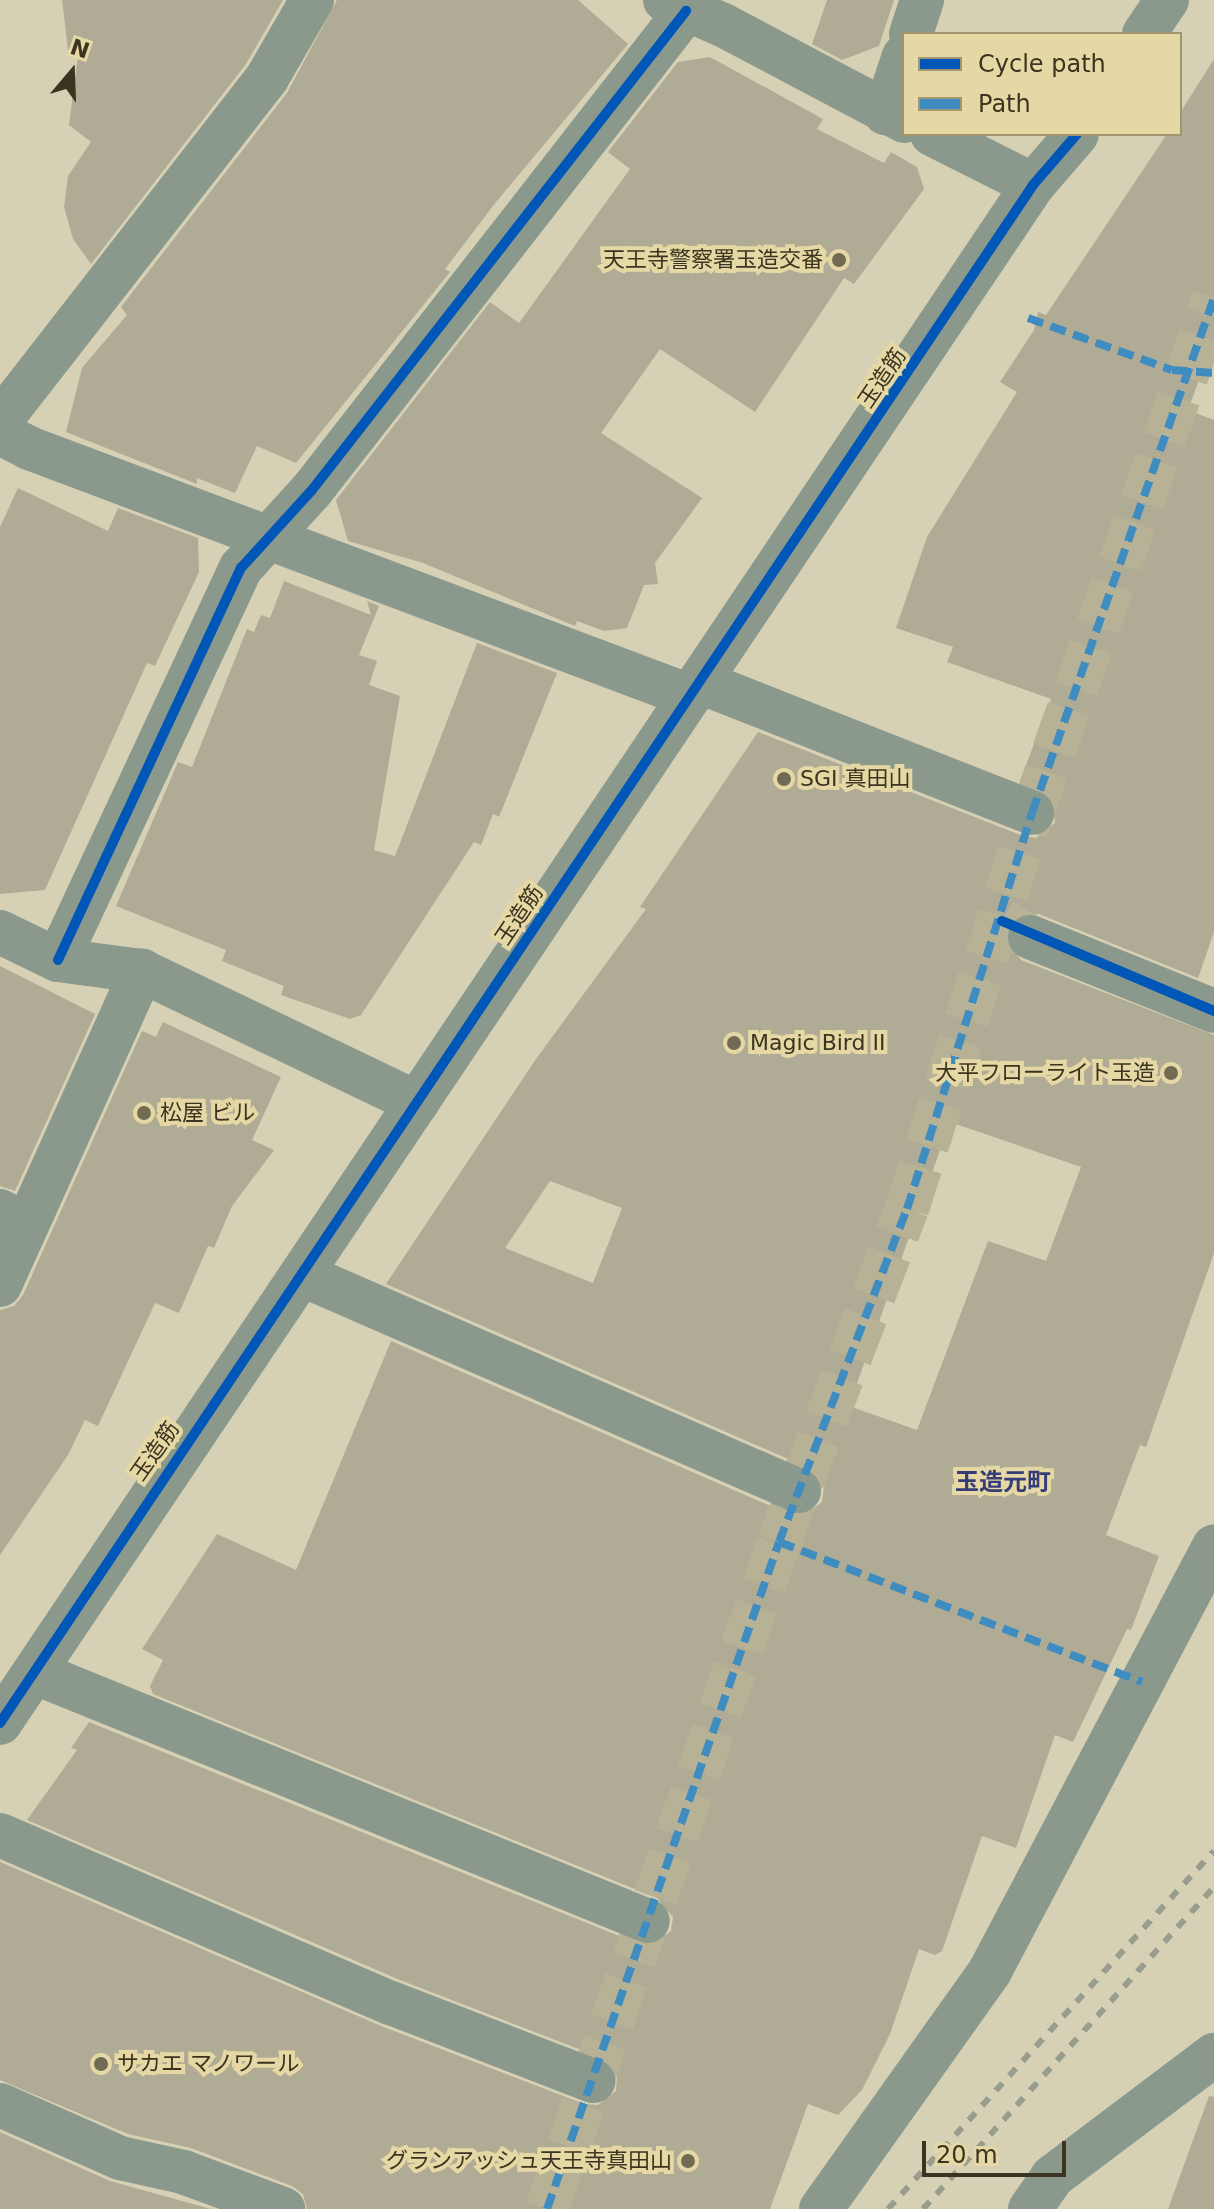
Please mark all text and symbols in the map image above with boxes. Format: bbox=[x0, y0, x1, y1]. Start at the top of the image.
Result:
north arrow bbox=[32, 32, 112, 112]
legend bbox=[902, 32, 1182, 136]
text: N bbox=[67, 34, 93, 64]
text: Cycle path bbox=[978, 50, 1106, 78]
text: Path bbox=[978, 90, 1031, 118]
place label: 天王寺警察署玉造交番 bbox=[603, 247, 823, 273]
marker: 天王寺警察署玉造交番 bbox=[830, 251, 848, 269]
street label: 玉造筋 bbox=[853, 343, 911, 413]
place label: SGI 真田山 bbox=[800, 766, 910, 792]
marker: SGI 真田山 bbox=[775, 770, 793, 788]
street label: 玉造筋 bbox=[490, 880, 548, 950]
place label: Magic Bird II bbox=[750, 1030, 885, 1056]
marker: Magic Bird II bbox=[725, 1034, 743, 1052]
place label: 大平フローライト玉造 bbox=[935, 1060, 1155, 1086]
marker: 大平フローライト玉造 bbox=[1162, 1064, 1180, 1082]
place label: 松屋 ビル bbox=[160, 1100, 255, 1126]
marker: 松屋 ビル bbox=[135, 1104, 153, 1122]
street label: 玉造筋 bbox=[125, 1416, 185, 1486]
district label: 玉造元町 bbox=[955, 1469, 1051, 1497]
place label: サカエ マノワール bbox=[117, 2051, 300, 2077]
marker: サカエ マノワール bbox=[92, 2055, 110, 2073]
scale bar bbox=[926, 2125, 1070, 2175]
text: 20 m bbox=[936, 2141, 998, 2169]
place label: グランアッシュ天王寺真田山 bbox=[386, 2148, 672, 2174]
marker: グランアッシュ天王寺真田山 bbox=[679, 2152, 697, 2170]

